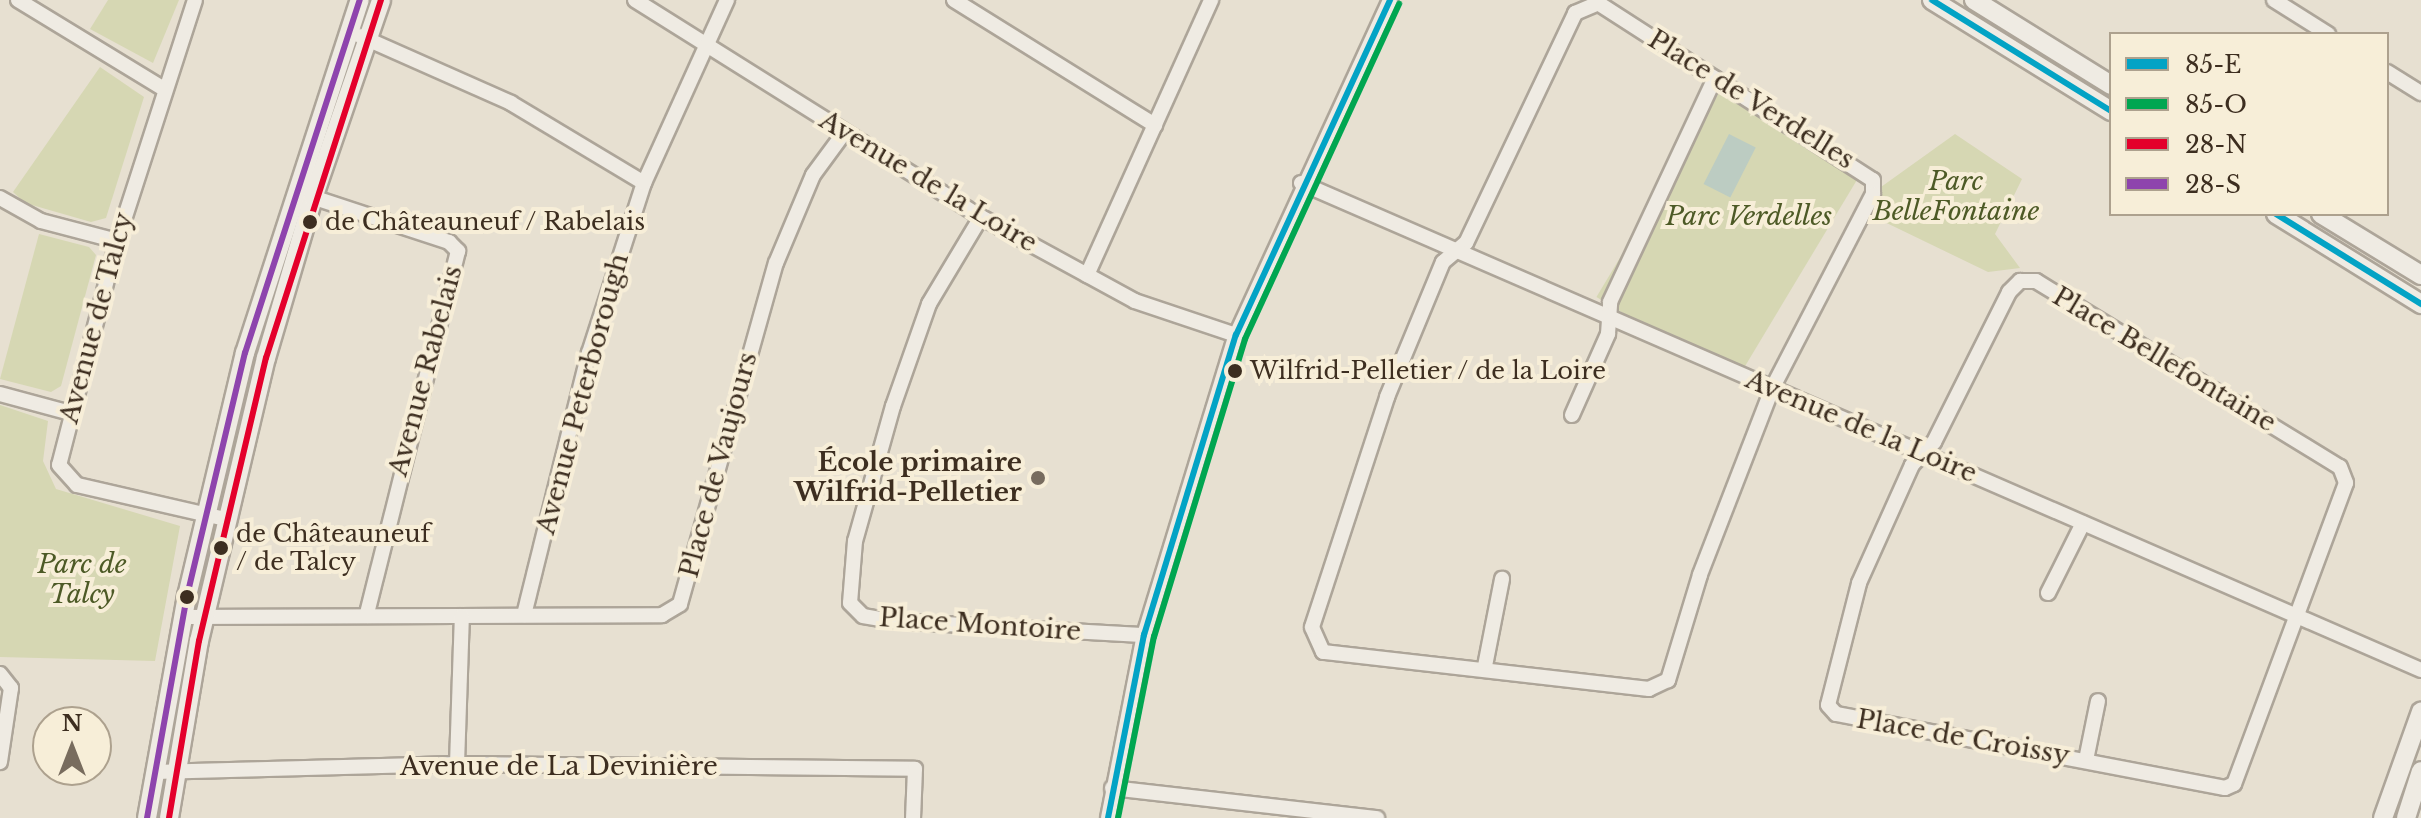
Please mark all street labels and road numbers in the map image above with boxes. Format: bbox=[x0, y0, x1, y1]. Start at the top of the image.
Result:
street label: Place de Verdelles bbox=[1642, 24, 1860, 176]
street label: Avenue de la Loire bbox=[813, 105, 1043, 259]
street label: Avenue de Talcy bbox=[54, 209, 140, 427]
street label: Avenue Peterborough bbox=[530, 250, 636, 538]
street label: Avenue Rabelais bbox=[383, 262, 469, 480]
street label: Place Bellefontaine bbox=[2047, 281, 2281, 439]
street label: Place de Vaujours bbox=[674, 348, 764, 582]
street label: Avenue de la Loire bbox=[1741, 364, 1981, 490]
street label: Place Montoire bbox=[878, 602, 1082, 648]
street label: Place de Croissy bbox=[1854, 704, 2072, 772]
street label: Avenue de La Devinière bbox=[400, 751, 718, 783]

